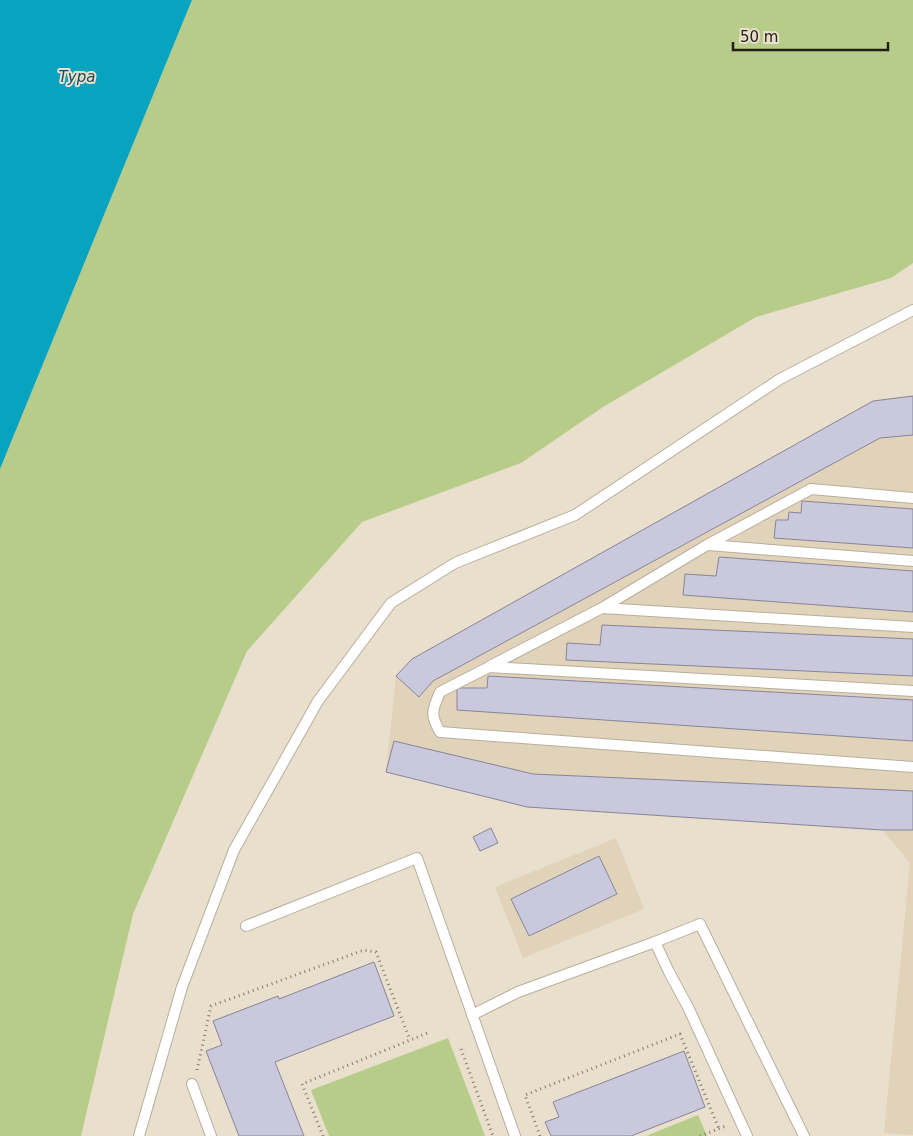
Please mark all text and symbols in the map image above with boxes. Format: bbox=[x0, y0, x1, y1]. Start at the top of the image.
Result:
scale bar bbox=[733, 20, 888, 52]
text: 50 m bbox=[740, 28, 778, 46]
water label: Тура bbox=[59, 68, 95, 86]

